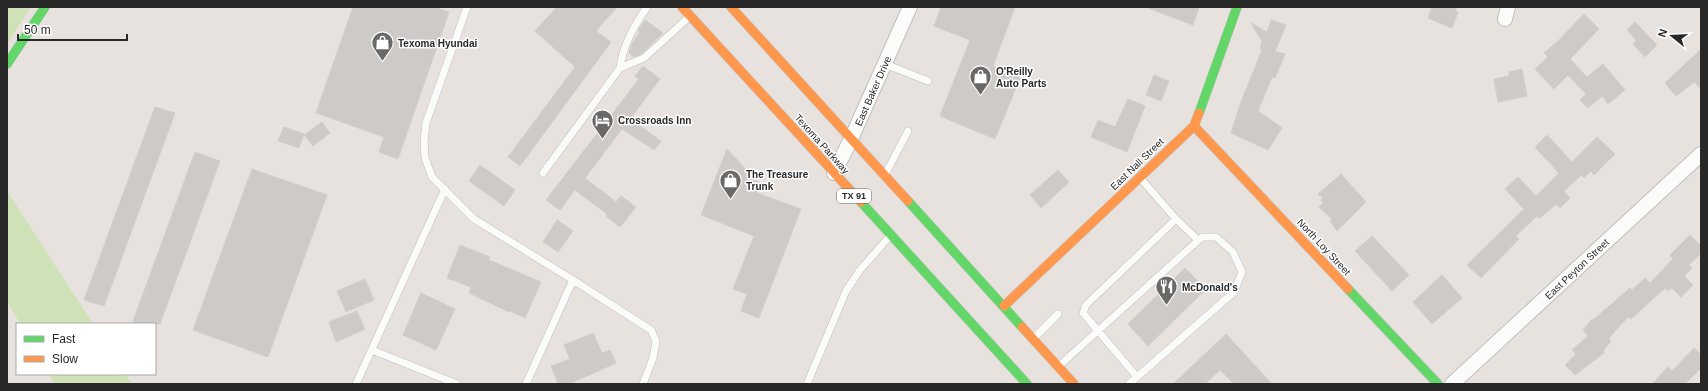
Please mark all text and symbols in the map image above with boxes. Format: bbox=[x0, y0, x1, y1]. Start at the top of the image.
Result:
scale bar bbox=[18, 16, 127, 42]
north arrow bbox=[1652, 16, 1692, 56]
text: 50 m bbox=[24, 23, 51, 37]
text: N bbox=[1656, 27, 1669, 39]
shop icon: Texoma Hyundai bbox=[370, 30, 396, 63]
place label: Texoma Hyundai bbox=[398, 38, 477, 49]
street label: East Baker Drive bbox=[853, 54, 893, 128]
shop icon: O'Reilly Auto Parts bbox=[967, 64, 993, 97]
place label: O'Reilly Auto Parts bbox=[996, 66, 1047, 89]
hotel icon: Crossroads Inn bbox=[590, 107, 616, 140]
street label: Texoma Parkway bbox=[792, 112, 852, 176]
place label: Crossroads Inn bbox=[618, 115, 691, 126]
street label: East Nall Street bbox=[1108, 136, 1166, 192]
shop icon: The Treasure Trunk bbox=[717, 167, 743, 200]
place label: The Treasure Trunk bbox=[746, 169, 809, 192]
road number: TX 91 bbox=[837, 189, 871, 203]
street label: North Loy Street bbox=[1295, 217, 1353, 278]
street label: East Peyton Street bbox=[1543, 236, 1611, 301]
restaurant icon: McDonald's bbox=[1154, 274, 1180, 307]
place label: McDonald's bbox=[1182, 282, 1238, 293]
legend bbox=[16, 323, 156, 375]
text: Fast bbox=[52, 332, 76, 346]
text: Slow bbox=[52, 352, 78, 366]

